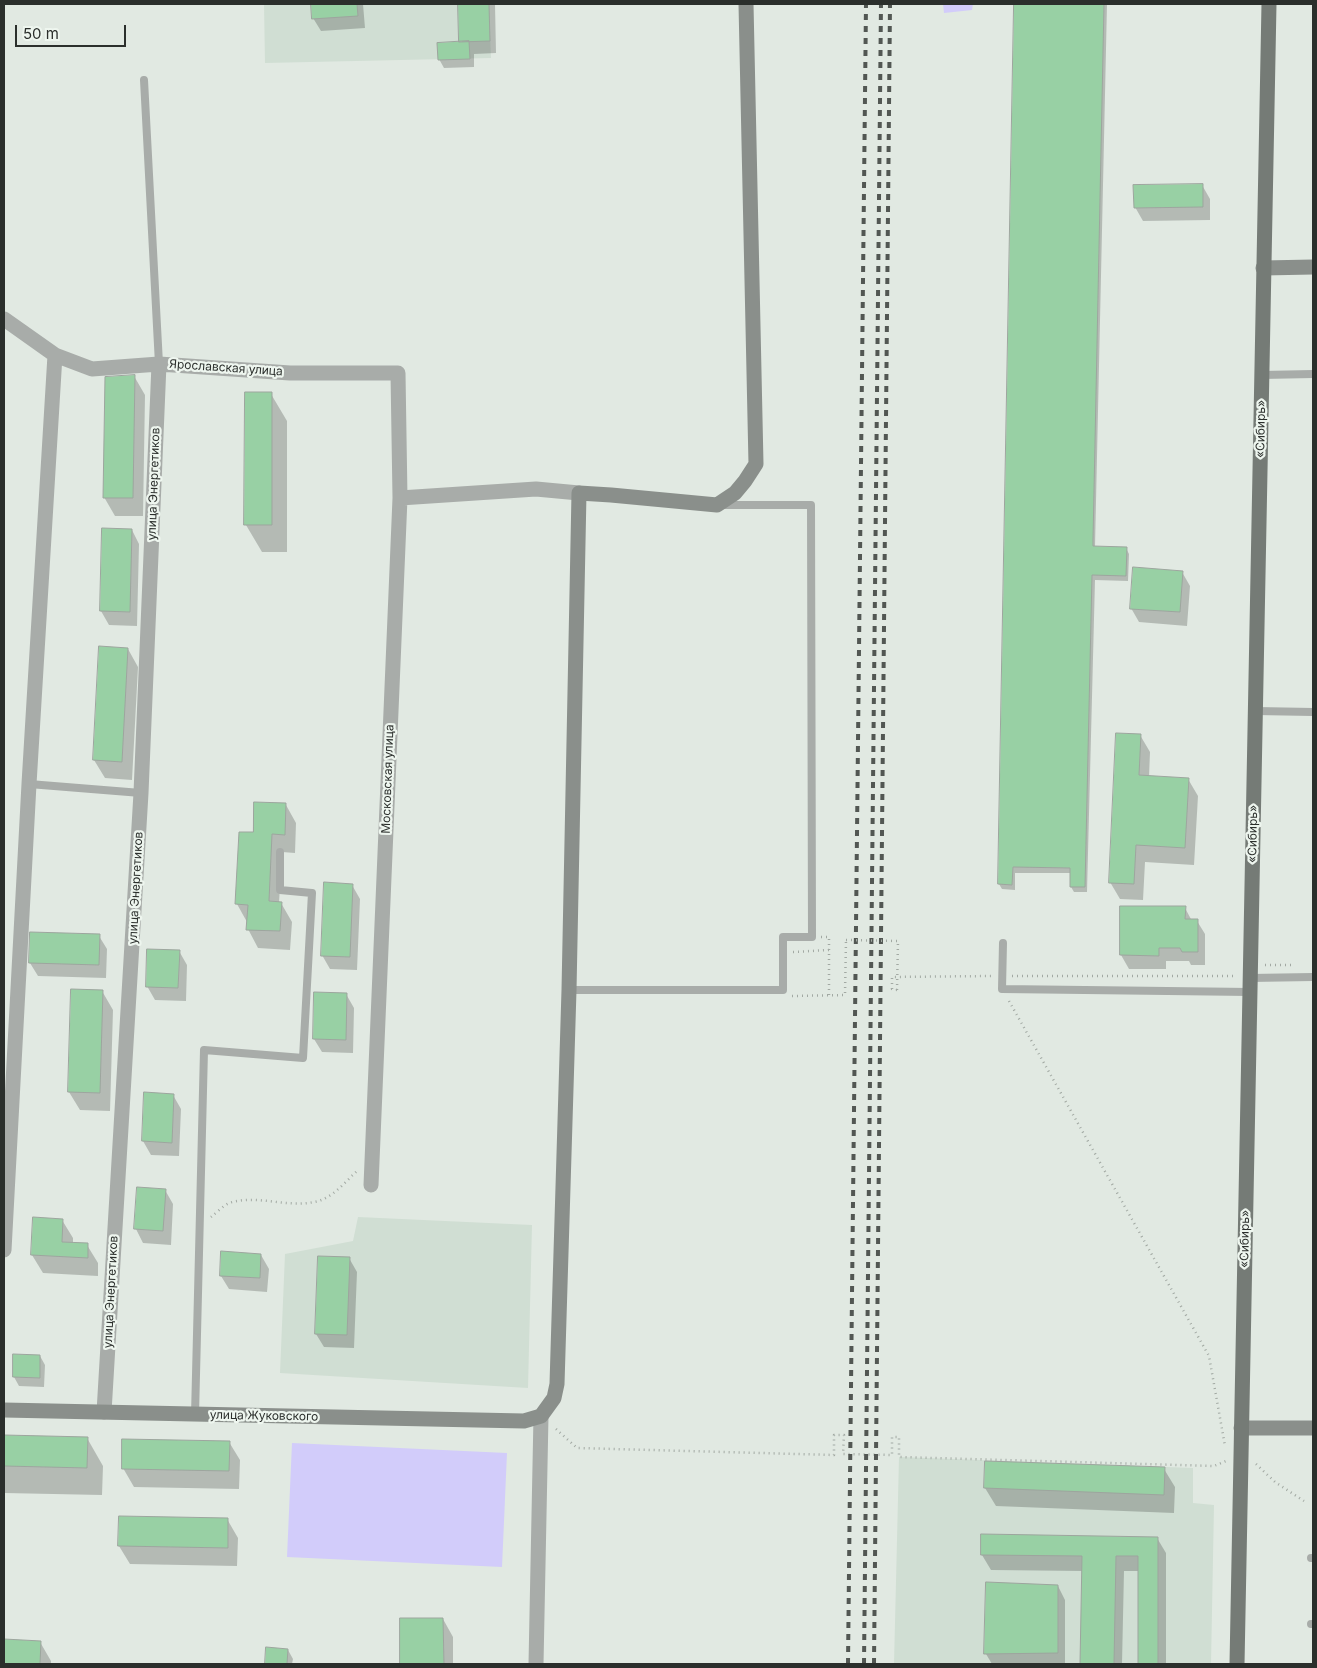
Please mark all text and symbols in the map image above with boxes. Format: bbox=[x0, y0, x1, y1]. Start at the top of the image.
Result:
scale bar bbox=[18, 15, 129, 47]
text: 50 m bbox=[23, 24, 59, 43]
street label: Ярославская улица bbox=[169, 357, 283, 379]
street label: «Сибирь» bbox=[1253, 400, 1269, 458]
street label: улица Энергетиков bbox=[145, 427, 163, 541]
street label: Московская улица bbox=[379, 724, 397, 834]
street label: «Сибирь» bbox=[1245, 805, 1261, 863]
street label: улица Энергетиков bbox=[126, 831, 146, 945]
street label: «Сибирь» bbox=[1237, 1210, 1253, 1268]
street label: улица Энергетиков bbox=[101, 1235, 121, 1349]
street label: улица Жуковского bbox=[210, 1408, 318, 1424]

